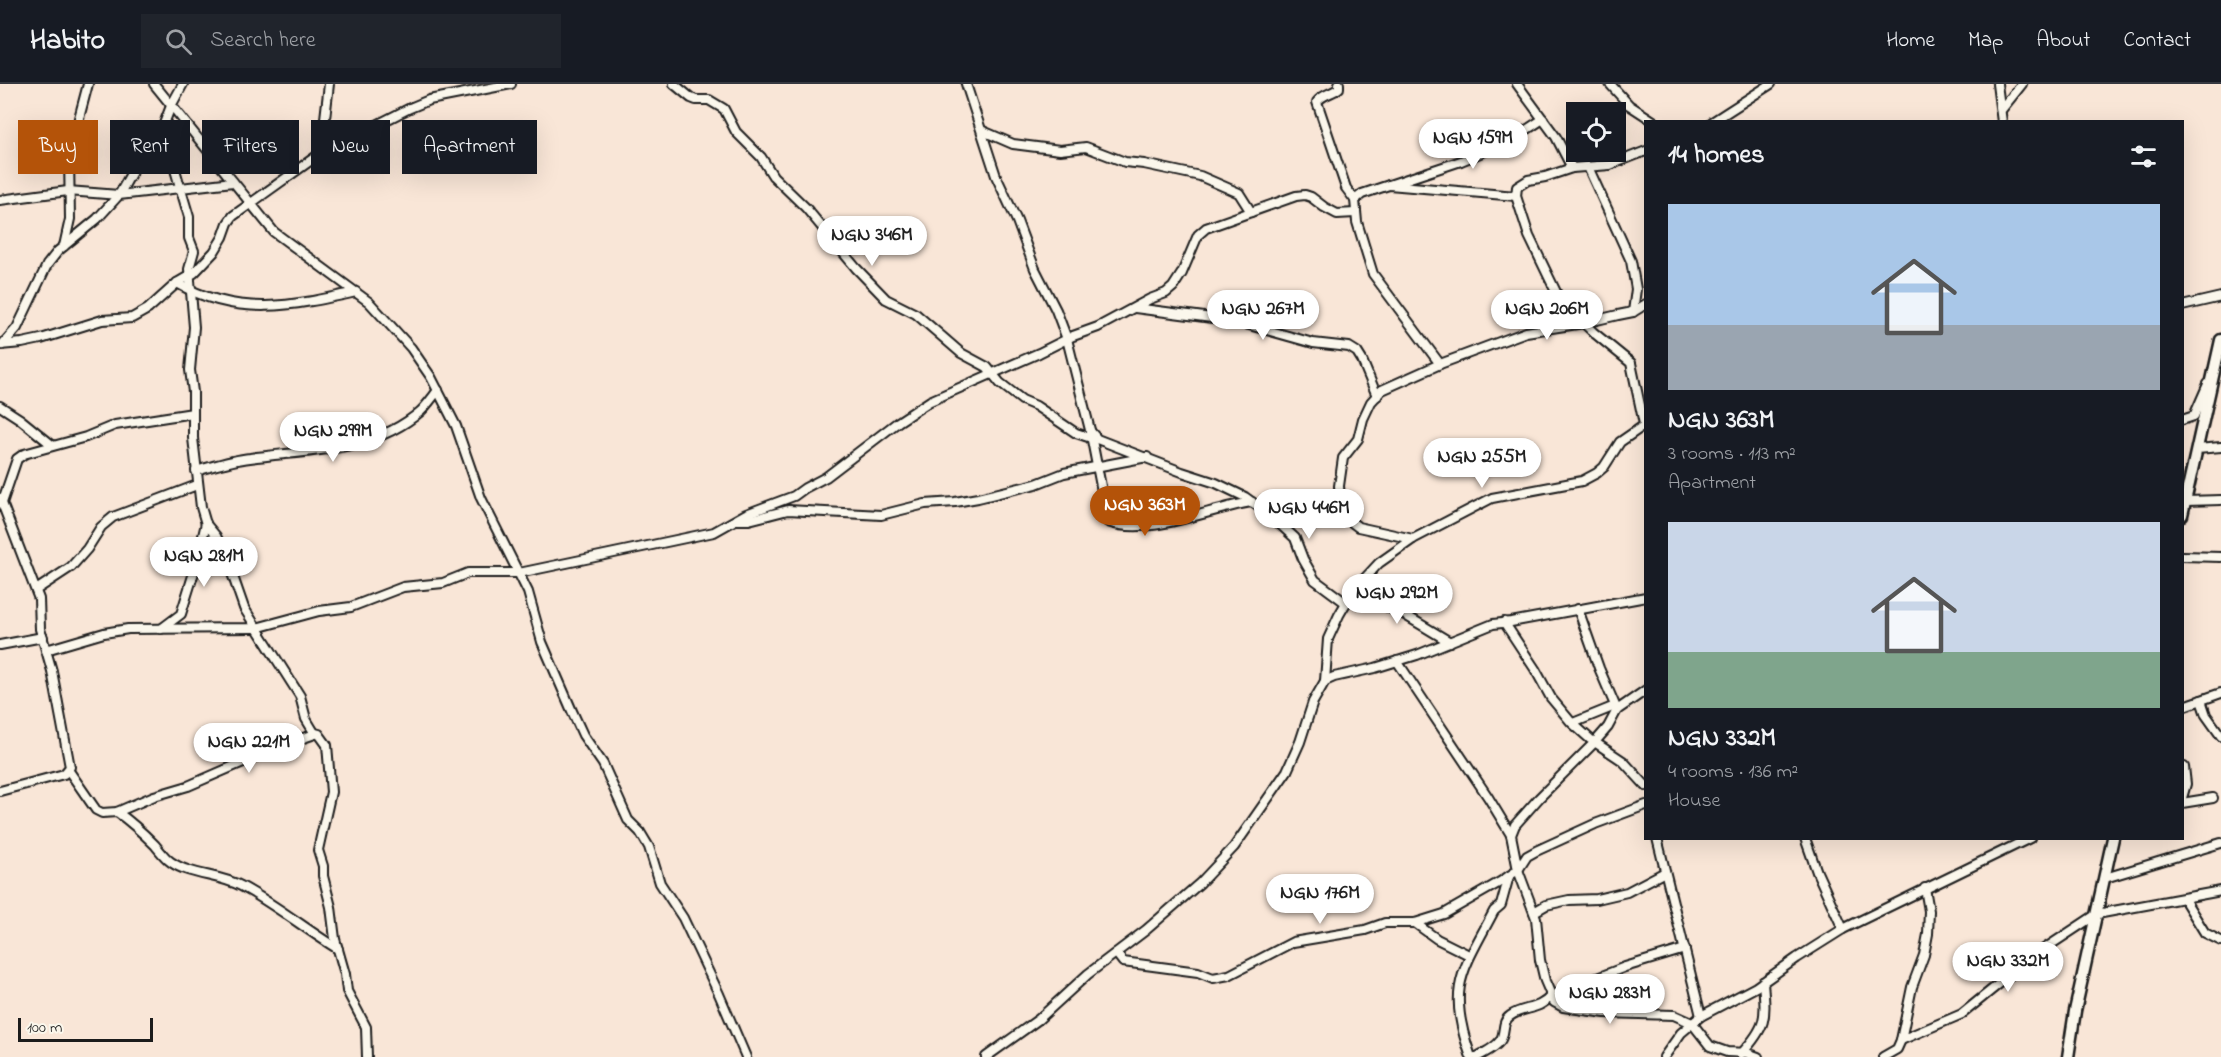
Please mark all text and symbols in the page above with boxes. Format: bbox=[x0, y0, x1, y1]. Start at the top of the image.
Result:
search box bbox=[141, 14, 561, 68]
text: Habito bbox=[30, 21, 105, 62]
icon: search bbox=[162, 25, 195, 58]
text: Search here bbox=[210, 25, 316, 57]
text: Home bbox=[1886, 26, 1935, 56]
text: Map bbox=[1968, 26, 2003, 56]
text: About bbox=[2036, 26, 2090, 56]
text: Contact bbox=[2123, 26, 2191, 56]
map controls bbox=[1566, 102, 1626, 162]
button: locate bbox=[1566, 102, 1626, 162]
pin: NGN 159M bbox=[1411, 119, 1535, 170]
chip: Buy bbox=[18, 120, 98, 174]
chip: Rent bbox=[110, 120, 190, 174]
chip: Filters bbox=[202, 120, 299, 174]
chip: New bbox=[311, 120, 390, 174]
chip: Apartment bbox=[402, 120, 537, 174]
text: NGN 159M bbox=[1433, 124, 1513, 153]
text: 14 homes bbox=[1668, 137, 1764, 175]
icon: filters bbox=[2127, 140, 2160, 173]
pin: NGN 346M bbox=[810, 216, 934, 267]
text: NGN 346M bbox=[831, 221, 913, 250]
icon: home bbox=[1860, 243, 1968, 351]
pin: NGN 267M bbox=[1201, 290, 1325, 341]
pin: NGN 206M bbox=[1485, 290, 1609, 341]
text: NGN 267M bbox=[1221, 295, 1305, 324]
text: NGN 206M bbox=[1505, 295, 1589, 324]
text: NGN 363M bbox=[1668, 402, 1775, 440]
pin: NGN 299M bbox=[271, 412, 395, 463]
text: NGN 299M bbox=[294, 417, 372, 446]
pin: NGN 255M bbox=[1420, 438, 1544, 489]
text: 3 rooms · 113 m² bbox=[1668, 440, 1796, 469]
text: NGN 255M bbox=[1437, 443, 1527, 472]
text: Apartment bbox=[1668, 469, 1756, 498]
pin: NGN 363M bbox=[1083, 486, 1207, 537]
pin: NGN 446M bbox=[1247, 489, 1371, 540]
text: NGN 363M bbox=[1104, 491, 1186, 520]
text: NGN 446M bbox=[1268, 494, 1350, 523]
pin: NGN 281M bbox=[142, 537, 266, 588]
text: NGN 281M bbox=[164, 542, 244, 571]
icon: home bbox=[1860, 561, 1968, 669]
pin: NGN 292M bbox=[1335, 574, 1459, 625]
text: NGN 292M bbox=[1356, 579, 1438, 608]
text: NGN 332M bbox=[1668, 720, 1776, 758]
pin: NGN 221M bbox=[187, 723, 311, 774]
text: NGN 221M bbox=[208, 728, 290, 757]
text: 4 rooms · 136 m² bbox=[1668, 758, 1798, 787]
text: House bbox=[1668, 787, 1721, 816]
pin: NGN 176M bbox=[1258, 874, 1382, 925]
text: NGN 176M bbox=[1280, 879, 1360, 908]
pin: NGN 332M bbox=[1946, 942, 2070, 993]
text: NGN 332M bbox=[1966, 947, 2050, 976]
pin: NGN 283M bbox=[1548, 974, 1672, 1025]
text: NGN 283M bbox=[1569, 979, 1651, 1008]
scale bar bbox=[18, 1015, 153, 1042]
text: 100 m bbox=[27, 1016, 62, 1040]

